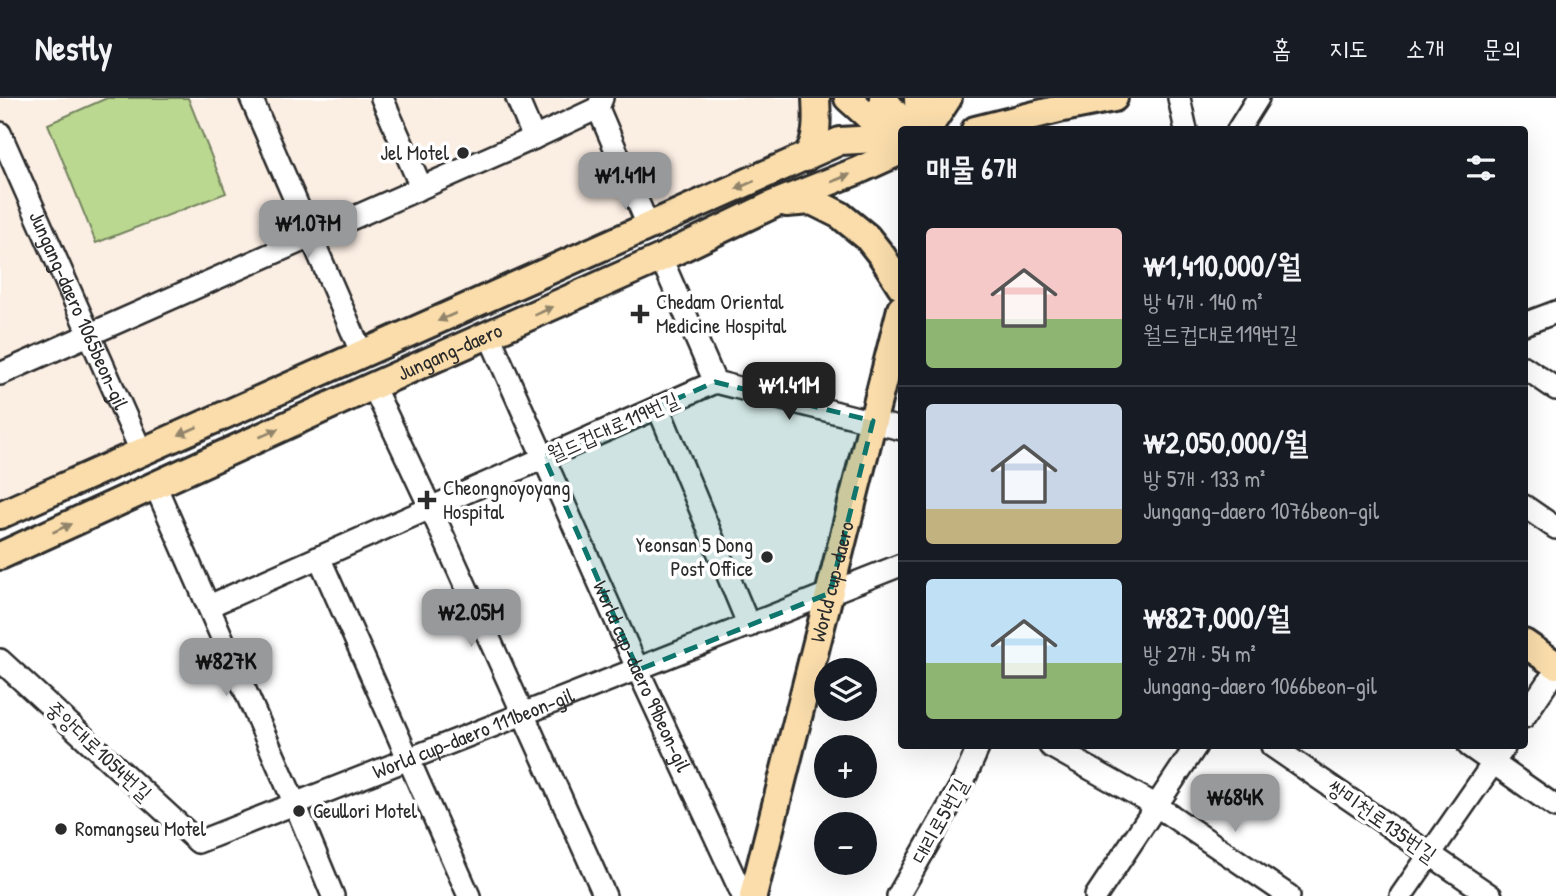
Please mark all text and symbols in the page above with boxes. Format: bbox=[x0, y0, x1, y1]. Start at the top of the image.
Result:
text: Nestly bbox=[35, 26, 112, 70]
text: 홈 bbox=[1272, 32, 1291, 64]
text: 지도 bbox=[1329, 32, 1368, 64]
text: 소개 bbox=[1406, 32, 1444, 64]
text: 문의 bbox=[1482, 32, 1521, 64]
place label: Jel Motel bbox=[380, 138, 449, 167]
marker: Jel Motel bbox=[455, 145, 471, 161]
text: 매물 6개 bbox=[926, 148, 1017, 188]
icon: filters bbox=[1462, 149, 1500, 187]
pin: ₩1.41M bbox=[568, 152, 682, 212]
text: ₩1.41M bbox=[594, 159, 656, 190]
one-way arrow bbox=[830, 172, 851, 183]
one-way arrow bbox=[734, 180, 755, 191]
pin: ₩1.07M bbox=[251, 200, 365, 260]
street label: Jungang-daero 1065beon-gil bbox=[22, 206, 136, 414]
text: ₩1.07M bbox=[275, 207, 341, 238]
text: ₩1,410,000/월 bbox=[1143, 245, 1301, 285]
icon: home bbox=[982, 256, 1066, 340]
text: 방 4개 · 140 m² bbox=[1143, 286, 1263, 317]
place label: Chedam Oriental Medicine Hospital bbox=[656, 287, 787, 340]
marker: Chedam Oriental Medicine Hospital bbox=[630, 304, 650, 324]
one-way arrow bbox=[534, 305, 554, 317]
one-way arrow bbox=[437, 311, 457, 323]
street label: Jungang-daero bbox=[393, 315, 507, 387]
text: 월드컵대로119번길 bbox=[1143, 318, 1298, 349]
pin: ₩1.41M bbox=[732, 362, 846, 422]
text: ₩1.41M bbox=[758, 369, 820, 400]
street label: 월드컵대로119번길 bbox=[542, 385, 683, 469]
text: ₩2,050,000/월 bbox=[1143, 422, 1308, 462]
one-way arrow bbox=[177, 426, 198, 437]
one-way arrow bbox=[259, 427, 279, 439]
icon: home bbox=[982, 432, 1066, 516]
text: 방 5개 · 133 m² bbox=[1143, 463, 1265, 494]
place label: Cheongnoyoyang Hospital bbox=[443, 473, 570, 526]
marker: Cheongnoyoyang Hospital bbox=[417, 490, 437, 510]
text: Jungang-daero 1076beon-gil bbox=[1143, 495, 1379, 526]
street label: World cup-daero bbox=[803, 518, 861, 645]
one-way arrow bbox=[52, 522, 72, 533]
place label: Yeonsan 5 Dong Post Office bbox=[636, 530, 753, 583]
marker: Yeonsan 5 Dong Post Office bbox=[759, 549, 775, 565]
street label: World cup-daero 99beon-gil bbox=[586, 576, 698, 777]
pin: ₩2.05M bbox=[414, 589, 528, 649]
text: ₩2.05M bbox=[438, 596, 504, 627]
text: ₩827,000/월 bbox=[1143, 597, 1290, 637]
icon: home bbox=[982, 607, 1066, 691]
pin: ₩827K bbox=[177, 638, 275, 698]
text: 방 2개 · 54 m² bbox=[1143, 638, 1256, 669]
text: ₩827K bbox=[195, 645, 257, 676]
map controls bbox=[814, 658, 877, 875]
button: layers bbox=[814, 658, 877, 721]
text: Jungang-daero 1066beon-gil bbox=[1143, 670, 1377, 701]
street label: World cup-daero 111beon-gil bbox=[368, 680, 579, 786]
street label: 중앙대로1054번길 bbox=[40, 694, 159, 807]
button: + bbox=[814, 735, 877, 798]
street label: 쌍미천로135번길 bbox=[1322, 772, 1443, 869]
street label: 대리로5번길 bbox=[904, 773, 975, 869]
pin: ₩684K bbox=[1186, 774, 1284, 834]
text: ₩684K bbox=[1207, 781, 1263, 812]
place label: Geullori Motel bbox=[313, 796, 418, 825]
marker: Geullori Motel bbox=[291, 803, 307, 819]
button: − bbox=[814, 812, 877, 875]
place label: Romangseu Motel bbox=[75, 814, 207, 843]
marker: Romangseu Motel bbox=[53, 821, 69, 837]

